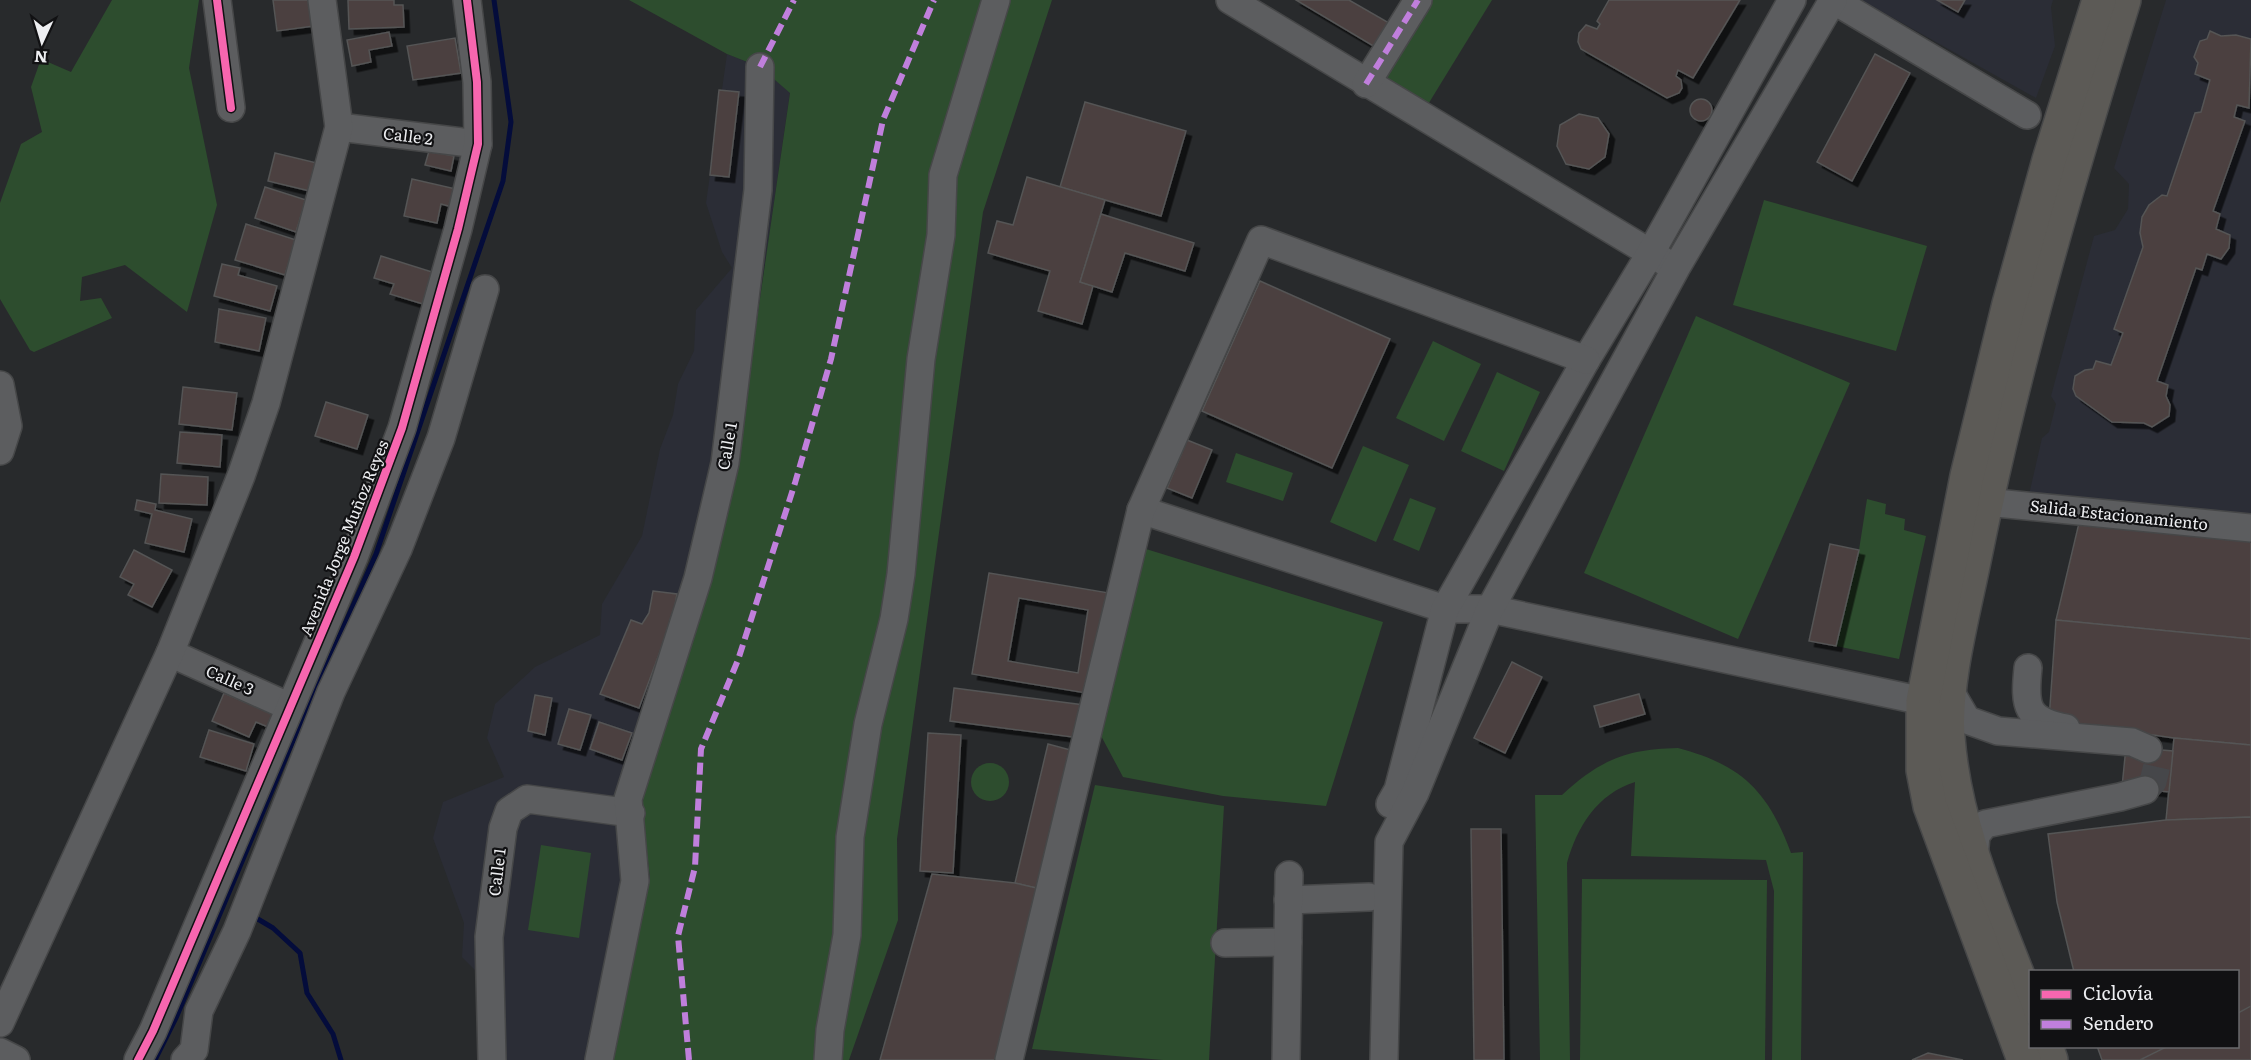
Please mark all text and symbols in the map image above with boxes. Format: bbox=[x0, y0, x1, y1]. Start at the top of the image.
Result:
north arrow bbox=[12, 12, 72, 72]
text: N bbox=[33, 46, 48, 70]
street label: Calle 2 bbox=[382, 120, 434, 150]
street label: Calle 1 bbox=[710, 420, 742, 472]
street label: Avenida Jorge Muñoz Reyes bbox=[293, 436, 393, 639]
street label: Salida Estacionamiento bbox=[2029, 493, 2209, 535]
street label: Calle 3 bbox=[203, 658, 258, 700]
street label: Calle 1 bbox=[481, 846, 511, 897]
legend bbox=[2029, 970, 2239, 1048]
text: Ciclovía bbox=[2083, 979, 2153, 1006]
text: Sendero bbox=[2083, 1009, 2154, 1036]

